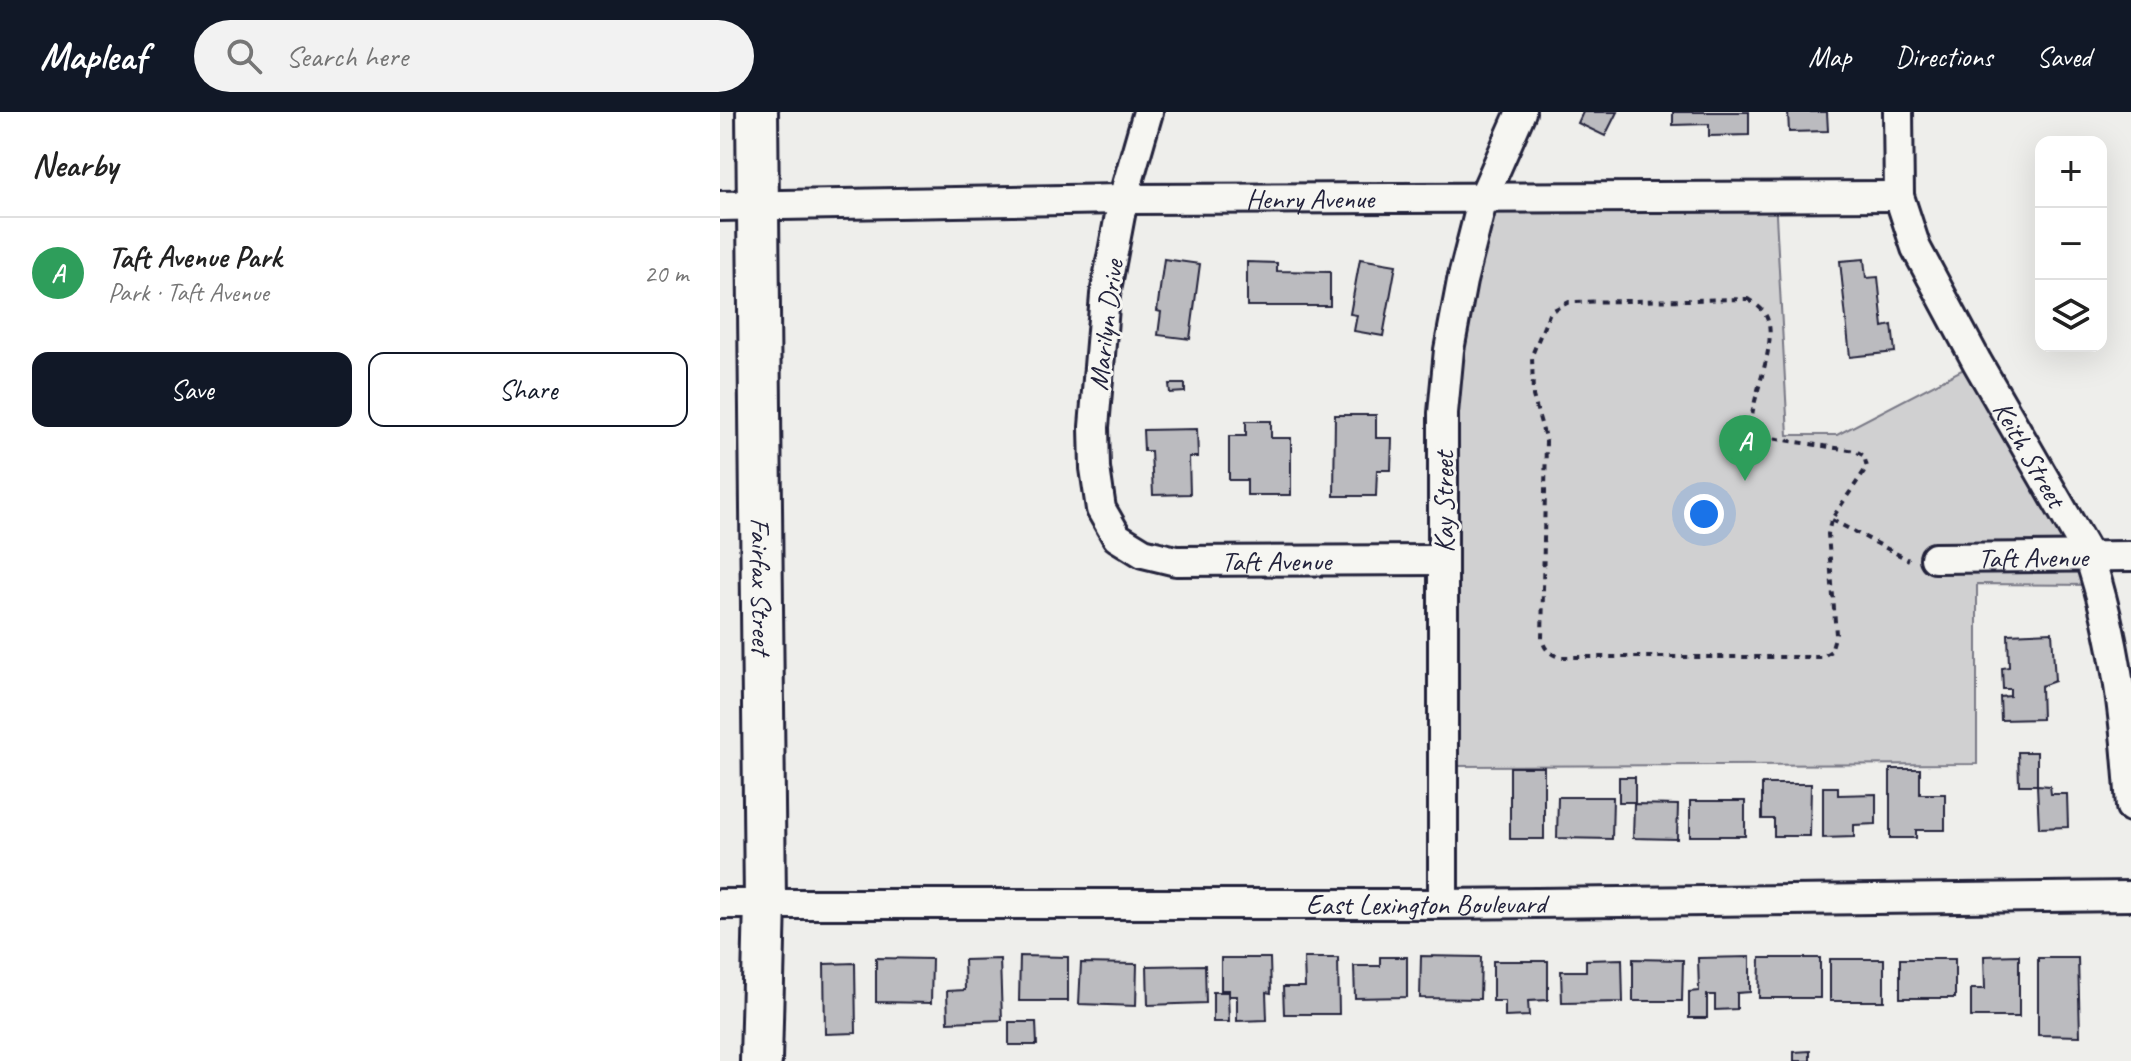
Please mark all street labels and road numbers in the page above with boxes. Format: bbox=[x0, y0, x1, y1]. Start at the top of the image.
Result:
street label: Henry Avenue bbox=[1246, 181, 1376, 217]
street label: Marilyn Drive bbox=[1080, 256, 1131, 392]
street label: Keith Street bbox=[1985, 395, 2075, 516]
street label: Kay Street bbox=[1426, 449, 1461, 553]
street label: Fairfax Street bbox=[743, 518, 780, 658]
street label: Taft Avenue bbox=[1978, 539, 2090, 576]
street label: Taft Avenue bbox=[1221, 543, 1333, 579]
street label: East Lexington Boulevard bbox=[1306, 886, 1550, 922]

